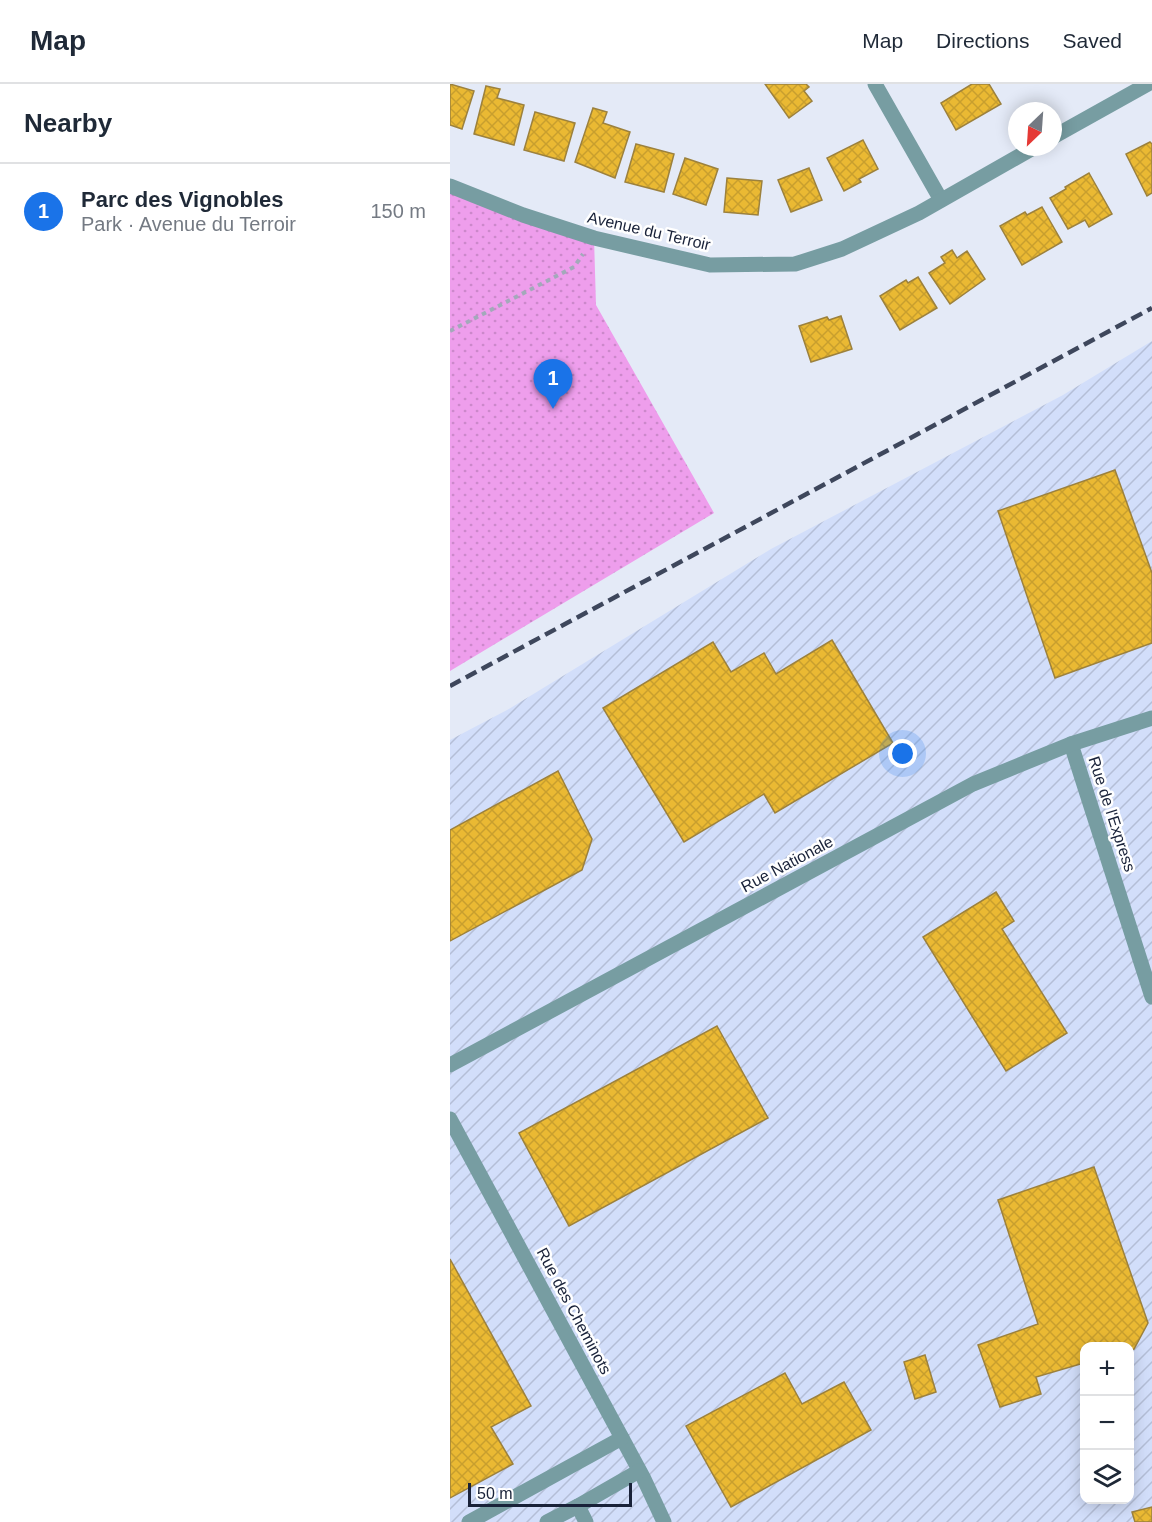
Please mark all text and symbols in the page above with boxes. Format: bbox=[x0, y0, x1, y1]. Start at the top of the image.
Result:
text: Map bbox=[30, 25, 86, 56]
text: Map bbox=[862, 29, 903, 52]
text: Directions bbox=[936, 29, 1029, 52]
text: Saved bbox=[1062, 29, 1122, 52]
north arrow bbox=[1008, 102, 1062, 156]
text: Nearby bbox=[24, 108, 112, 138]
text: Parc des Vignobles bbox=[81, 187, 284, 212]
text: 1 bbox=[38, 200, 49, 222]
text: 150 m bbox=[370, 200, 426, 222]
street label: Avenue du Terroir bbox=[586, 209, 713, 254]
text: Park · Avenue du Terroir bbox=[81, 213, 296, 235]
pin: 1 bbox=[534, 360, 572, 409]
your location bbox=[888, 739, 917, 768]
street label: Rue de l'Express bbox=[1085, 754, 1139, 874]
street label: Rue Nationale bbox=[738, 833, 836, 895]
street label: Rue des Cheminots bbox=[534, 1245, 614, 1377]
map controls bbox=[1080, 1342, 1134, 1504]
button: + bbox=[1080, 1342, 1134, 1396]
button: − bbox=[1080, 1396, 1134, 1450]
button: layers bbox=[1080, 1450, 1134, 1504]
scale bar bbox=[468, 1480, 632, 1508]
text: 50 m bbox=[477, 1485, 513, 1502]

